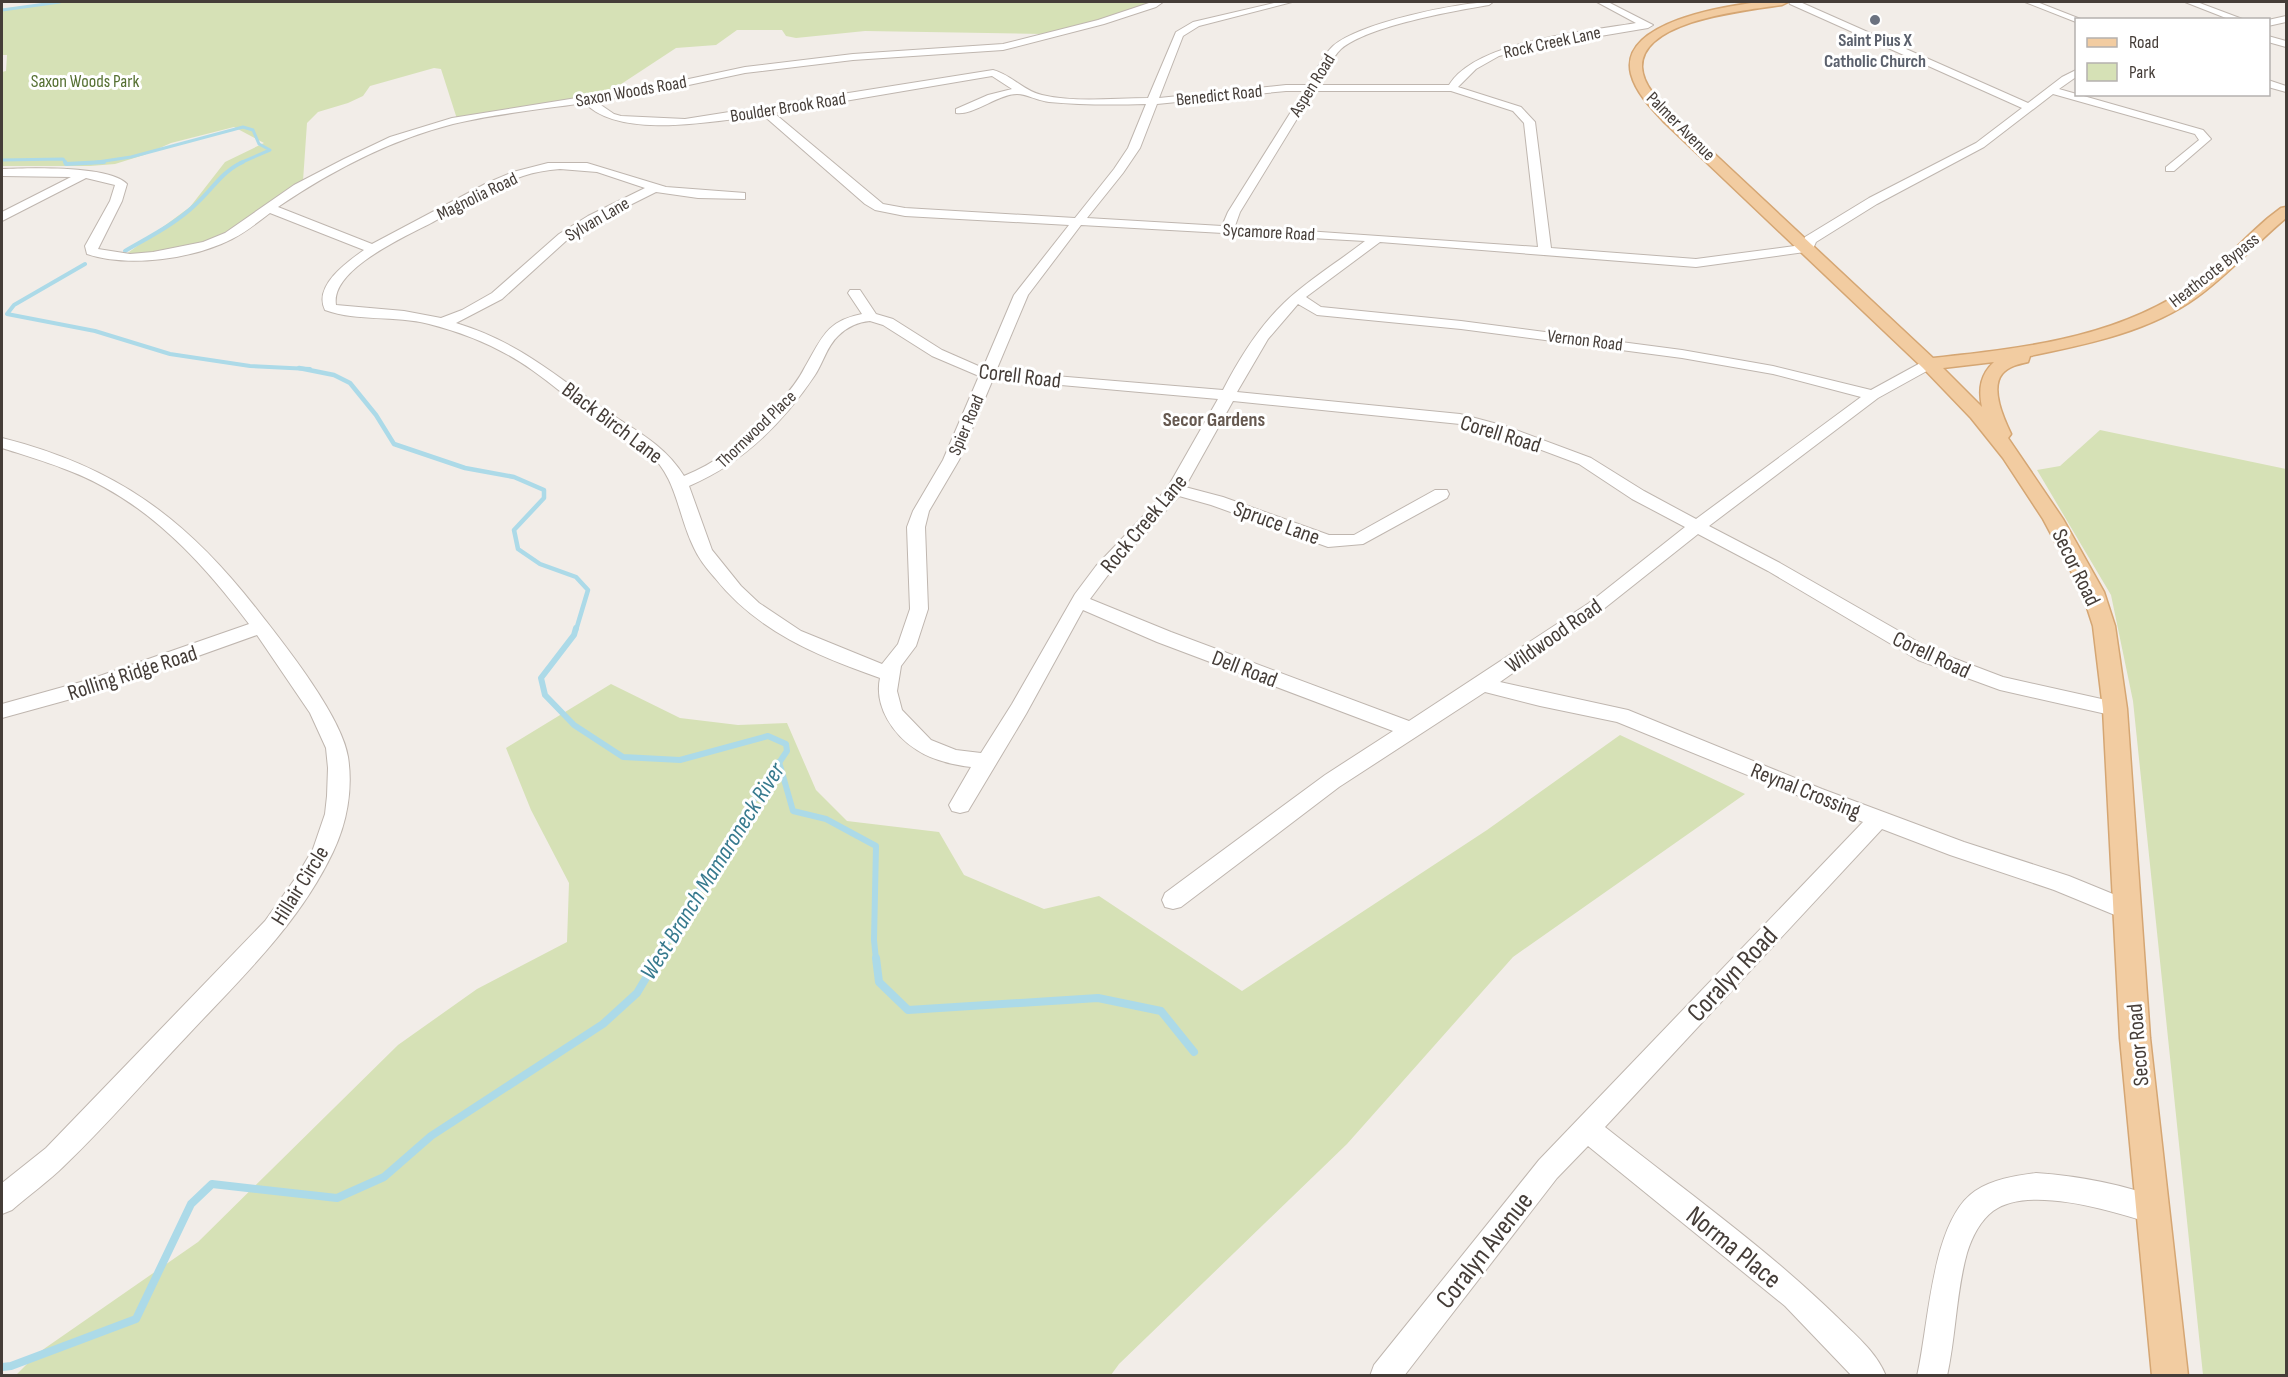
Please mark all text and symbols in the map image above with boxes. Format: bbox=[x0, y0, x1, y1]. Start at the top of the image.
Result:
marker: Saint Pius X Catholic Church bbox=[1868, 13, 1882, 27]
legend bbox=[2075, 18, 2270, 96]
street label: Rock Creek Lane bbox=[1502, 22, 1603, 63]
place label: Saint Pius X Catholic Church bbox=[1824, 30, 1926, 72]
text: Road bbox=[2129, 32, 2159, 53]
street label: Aspen Road bbox=[1285, 50, 1340, 121]
text: Park bbox=[2129, 62, 2155, 83]
park label: Saxon Woods Park bbox=[31, 71, 139, 92]
street label: Saxon Woods Road bbox=[574, 71, 688, 112]
street label: Benedict Road bbox=[1175, 81, 1263, 110]
street label: Boulder Brook Road bbox=[729, 88, 847, 127]
street label: Palmer Avenue bbox=[1642, 88, 1719, 165]
street label: Magnolia Road bbox=[434, 168, 521, 225]
street label: Sylvan Lane bbox=[561, 193, 633, 246]
street label: Sycamore Road bbox=[1222, 220, 1316, 245]
street label: Heathcote Bypass bbox=[2165, 229, 2264, 312]
street label: Vernon Road bbox=[1546, 325, 1624, 356]
street label: Corell Road bbox=[977, 358, 1063, 395]
street label: Black Birch Lane bbox=[556, 376, 668, 470]
street label: Thornwood Place bbox=[712, 386, 801, 473]
street label: Spier Road bbox=[944, 392, 989, 459]
district label: Secor Gardens bbox=[1163, 408, 1266, 432]
street label: Corell Road bbox=[1457, 409, 1544, 459]
street label: Rock Creek Lane bbox=[1095, 469, 1193, 579]
street label: Spruce Lane bbox=[1230, 495, 1323, 551]
street label: Secor Road bbox=[2045, 525, 2106, 611]
street label: Wildwood Road bbox=[1500, 593, 1607, 679]
street label: Corell Road bbox=[1888, 626, 1975, 685]
street label: Rolling Ridge Road bbox=[64, 640, 201, 707]
street label: Dell Road bbox=[1208, 645, 1281, 694]
water label: West Branch Mamaroneck River bbox=[634, 757, 792, 985]
street label: Reynal Crossing bbox=[1747, 757, 1865, 826]
street label: Hillair Circle bbox=[265, 841, 335, 930]
street label: Coralyn Road bbox=[1681, 921, 1785, 1029]
street label: Secor Road bbox=[2121, 1003, 2156, 1087]
street label: Coralyn Avenue bbox=[1429, 1186, 1540, 1315]
street label: Norma Place bbox=[1679, 1200, 1787, 1296]

